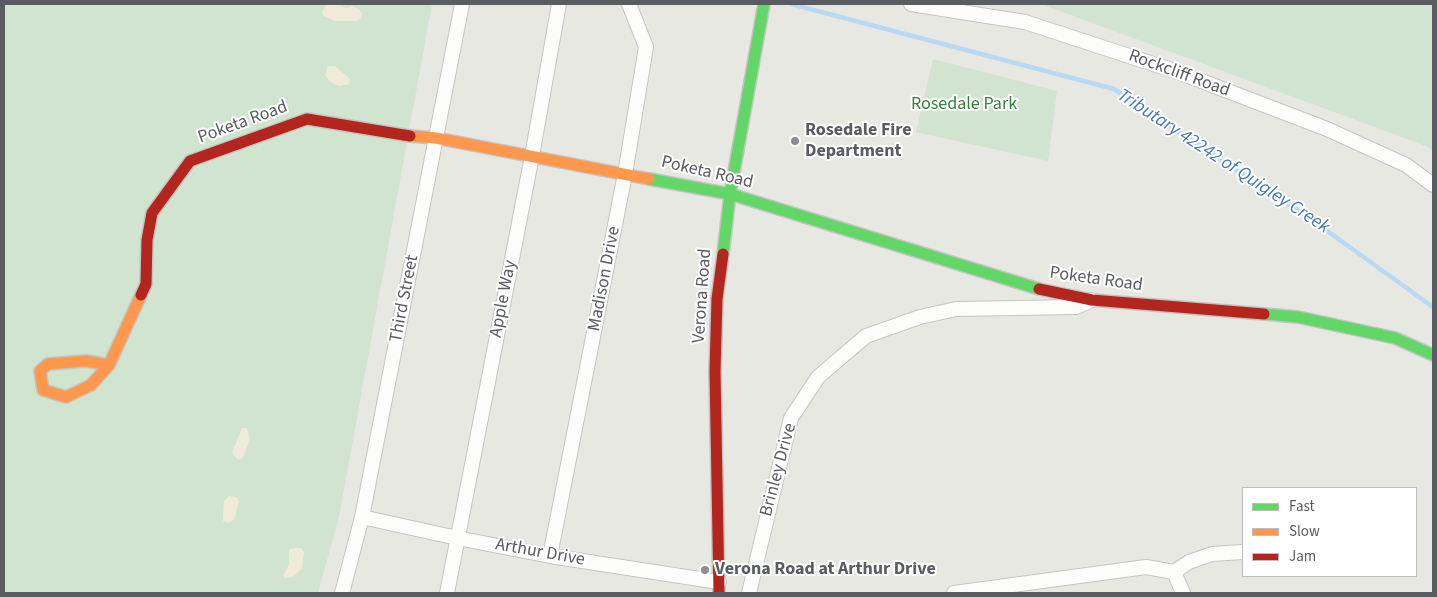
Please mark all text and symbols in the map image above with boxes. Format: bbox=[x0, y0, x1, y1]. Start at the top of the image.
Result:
street label: Rockcliff Road bbox=[1125, 46, 1233, 102]
water label: Tributary 42242 of Quigley Creek bbox=[1112, 85, 1334, 239]
park label: Rosedale Park bbox=[911, 94, 1017, 116]
street label: Poketa Road bbox=[195, 97, 291, 149]
place label: Rosedale Fire Department bbox=[805, 120, 912, 162]
marker: Rosedale Fire Department bbox=[789, 135, 801, 147]
street label: Poketa Road bbox=[659, 152, 755, 194]
street label: Madison Drive bbox=[584, 225, 626, 333]
street label: Verona Road bbox=[689, 248, 717, 344]
street label: Third Street bbox=[386, 253, 424, 345]
street label: Apple Way bbox=[486, 259, 522, 339]
street label: Poketa Road bbox=[1048, 263, 1144, 297]
street label: Brinley Drive bbox=[756, 421, 802, 519]
legend bbox=[1242, 487, 1417, 577]
text: Fast bbox=[1289, 496, 1315, 517]
text: Slow bbox=[1289, 521, 1320, 542]
street label: Arthur Drive bbox=[494, 535, 586, 571]
text: Jam bbox=[1289, 546, 1316, 567]
place label: Verona Road at Arthur Drive bbox=[715, 559, 936, 581]
marker: Verona Road at Arthur Drive bbox=[699, 564, 711, 576]

